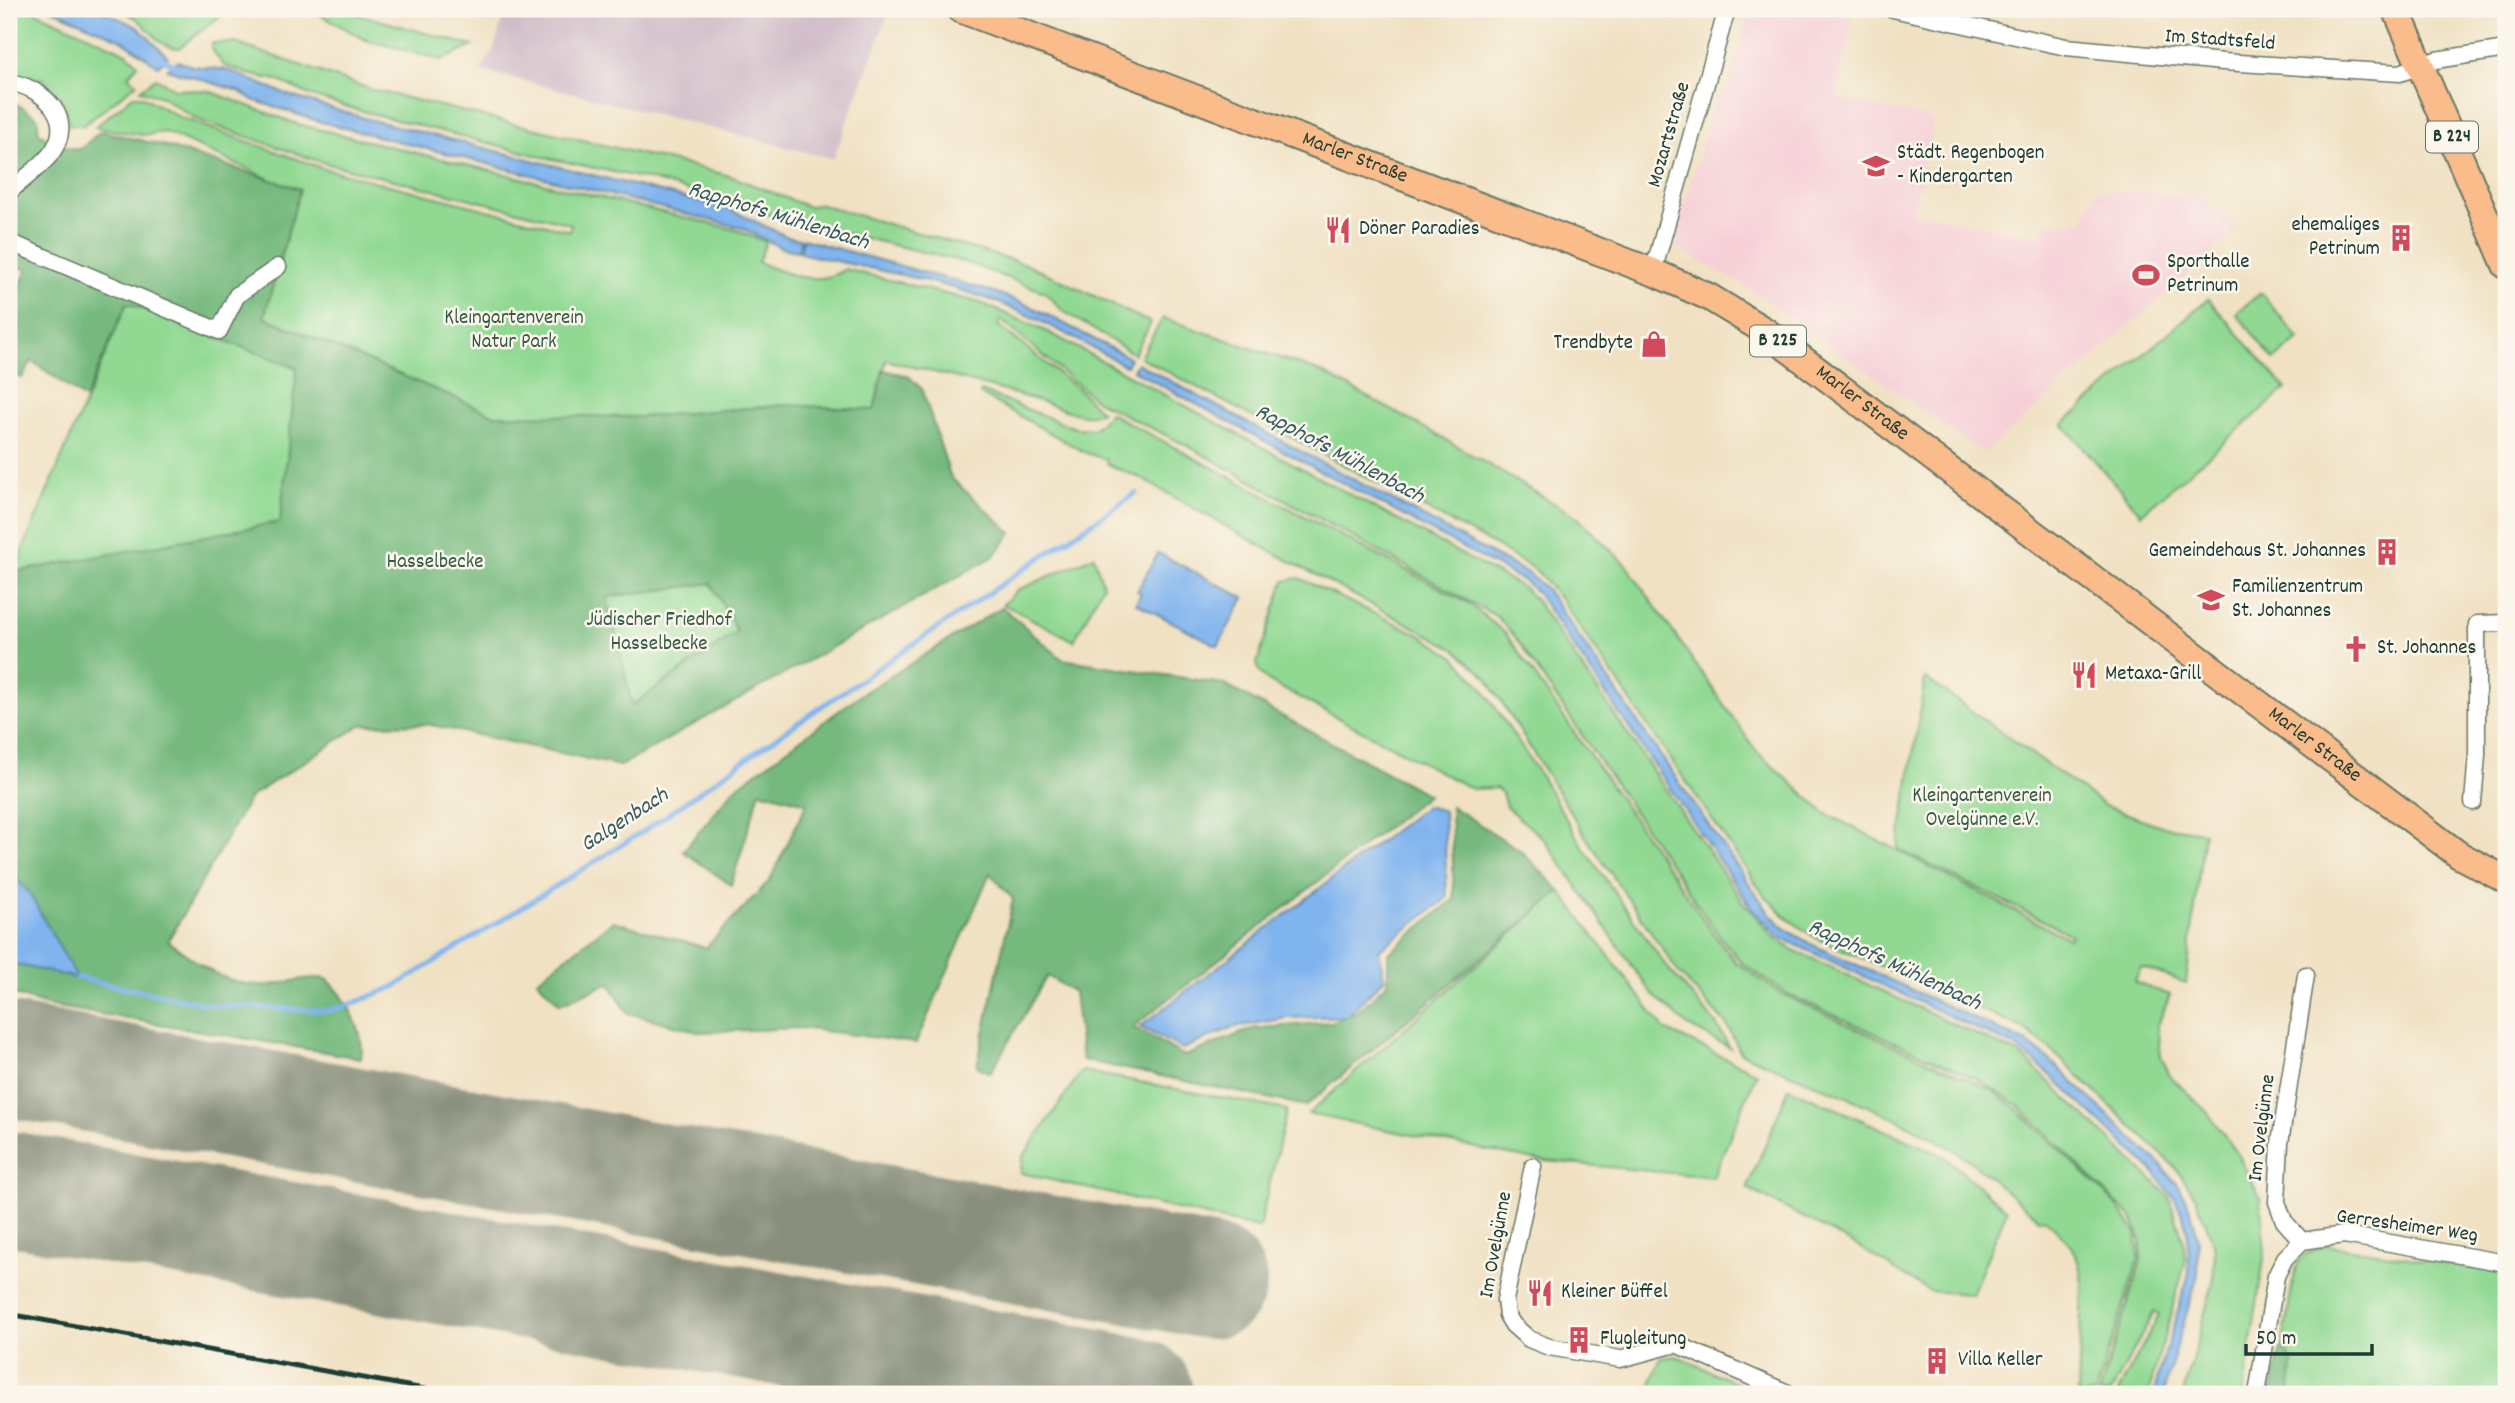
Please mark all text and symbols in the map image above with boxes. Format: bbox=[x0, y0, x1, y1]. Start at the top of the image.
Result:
street label: Im Stadtsfeld bbox=[2164, 22, 2276, 60]
street label: Mozartstraße bbox=[1641, 79, 1699, 191]
road number: B 224 bbox=[2426, 122, 2478, 153]
street label: Marler Straße bbox=[1297, 125, 1412, 192]
place label: Städt. Regenbogen - Kindergarten bbox=[1897, 139, 2045, 193]
school or university icon: Städt. Regenbogen - Kindergarten bbox=[1861, 151, 1891, 181]
water label: Rapphofs Mühlenbach bbox=[683, 174, 874, 261]
place label: ehemaliges Petrinum bbox=[2292, 211, 2380, 265]
restaurant icon: Döner Paradies bbox=[1323, 215, 1353, 245]
place label: Döner Paradies bbox=[1359, 215, 1480, 245]
building icon: ehemaliges Petrinum bbox=[2386, 223, 2416, 253]
place label: Sporthalle Petrinum bbox=[2167, 248, 2250, 302]
sports icon: Sporthalle Petrinum bbox=[2131, 260, 2161, 290]
park label: Kleingartenverein Natur Park bbox=[444, 304, 584, 358]
road number: B 225 bbox=[1750, 326, 1806, 356]
place label: Trendbyte bbox=[1553, 329, 1633, 359]
shop icon: Trendbyte bbox=[1639, 329, 1669, 359]
street label: Marler Straße bbox=[1808, 359, 1915, 449]
water label: Rapphofs Mühlenbach bbox=[1248, 396, 1431, 514]
place label: Gemeindehaus St. Johannes bbox=[2148, 537, 2366, 567]
building icon: Gemeindehaus St. Johannes bbox=[2372, 537, 2402, 567]
park label: Hasselbecke bbox=[386, 548, 484, 578]
place label: Familienzentrum St. Johannes bbox=[2232, 573, 2363, 627]
school or university icon: Familienzentrum St. Johannes bbox=[2196, 585, 2226, 615]
park label: Jüdischer Friedhof Hasselbecke bbox=[586, 606, 732, 660]
church icon: St. Johannes bbox=[2341, 634, 2371, 664]
place label: St. Johannes bbox=[2377, 634, 2476, 664]
restaurant icon: Metaxa-Grill bbox=[2069, 660, 2099, 690]
place label: Metaxa-Grill bbox=[2105, 660, 2201, 690]
street label: Marler Straße bbox=[2261, 700, 2367, 791]
water label: Galgenbach bbox=[574, 779, 677, 862]
park label: Kleingartenverein Ovelgünne e.V. bbox=[1912, 782, 2052, 836]
water label: Rapphofs Mühlenbach bbox=[1802, 911, 1987, 1021]
street label: Im Ovelgünne bbox=[2242, 1073, 2284, 1183]
street label: Im Ovelgünne bbox=[1473, 1189, 1521, 1301]
street label: Gerresheimer Weg bbox=[2334, 1202, 2480, 1252]
restaurant icon: Kleiner Büffel bbox=[1525, 1278, 1555, 1308]
place label: Kleiner Büffel bbox=[1561, 1278, 1668, 1308]
scale bar bbox=[2246, 1312, 2372, 1356]
building icon: Flugleitung bbox=[1564, 1325, 1594, 1355]
place label: Flugleitung bbox=[1600, 1325, 1686, 1355]
text: 50 m bbox=[2256, 1325, 2296, 1355]
building icon: Villa Keller bbox=[1922, 1346, 1952, 1376]
place label: Villa Keller bbox=[1958, 1346, 2043, 1376]

